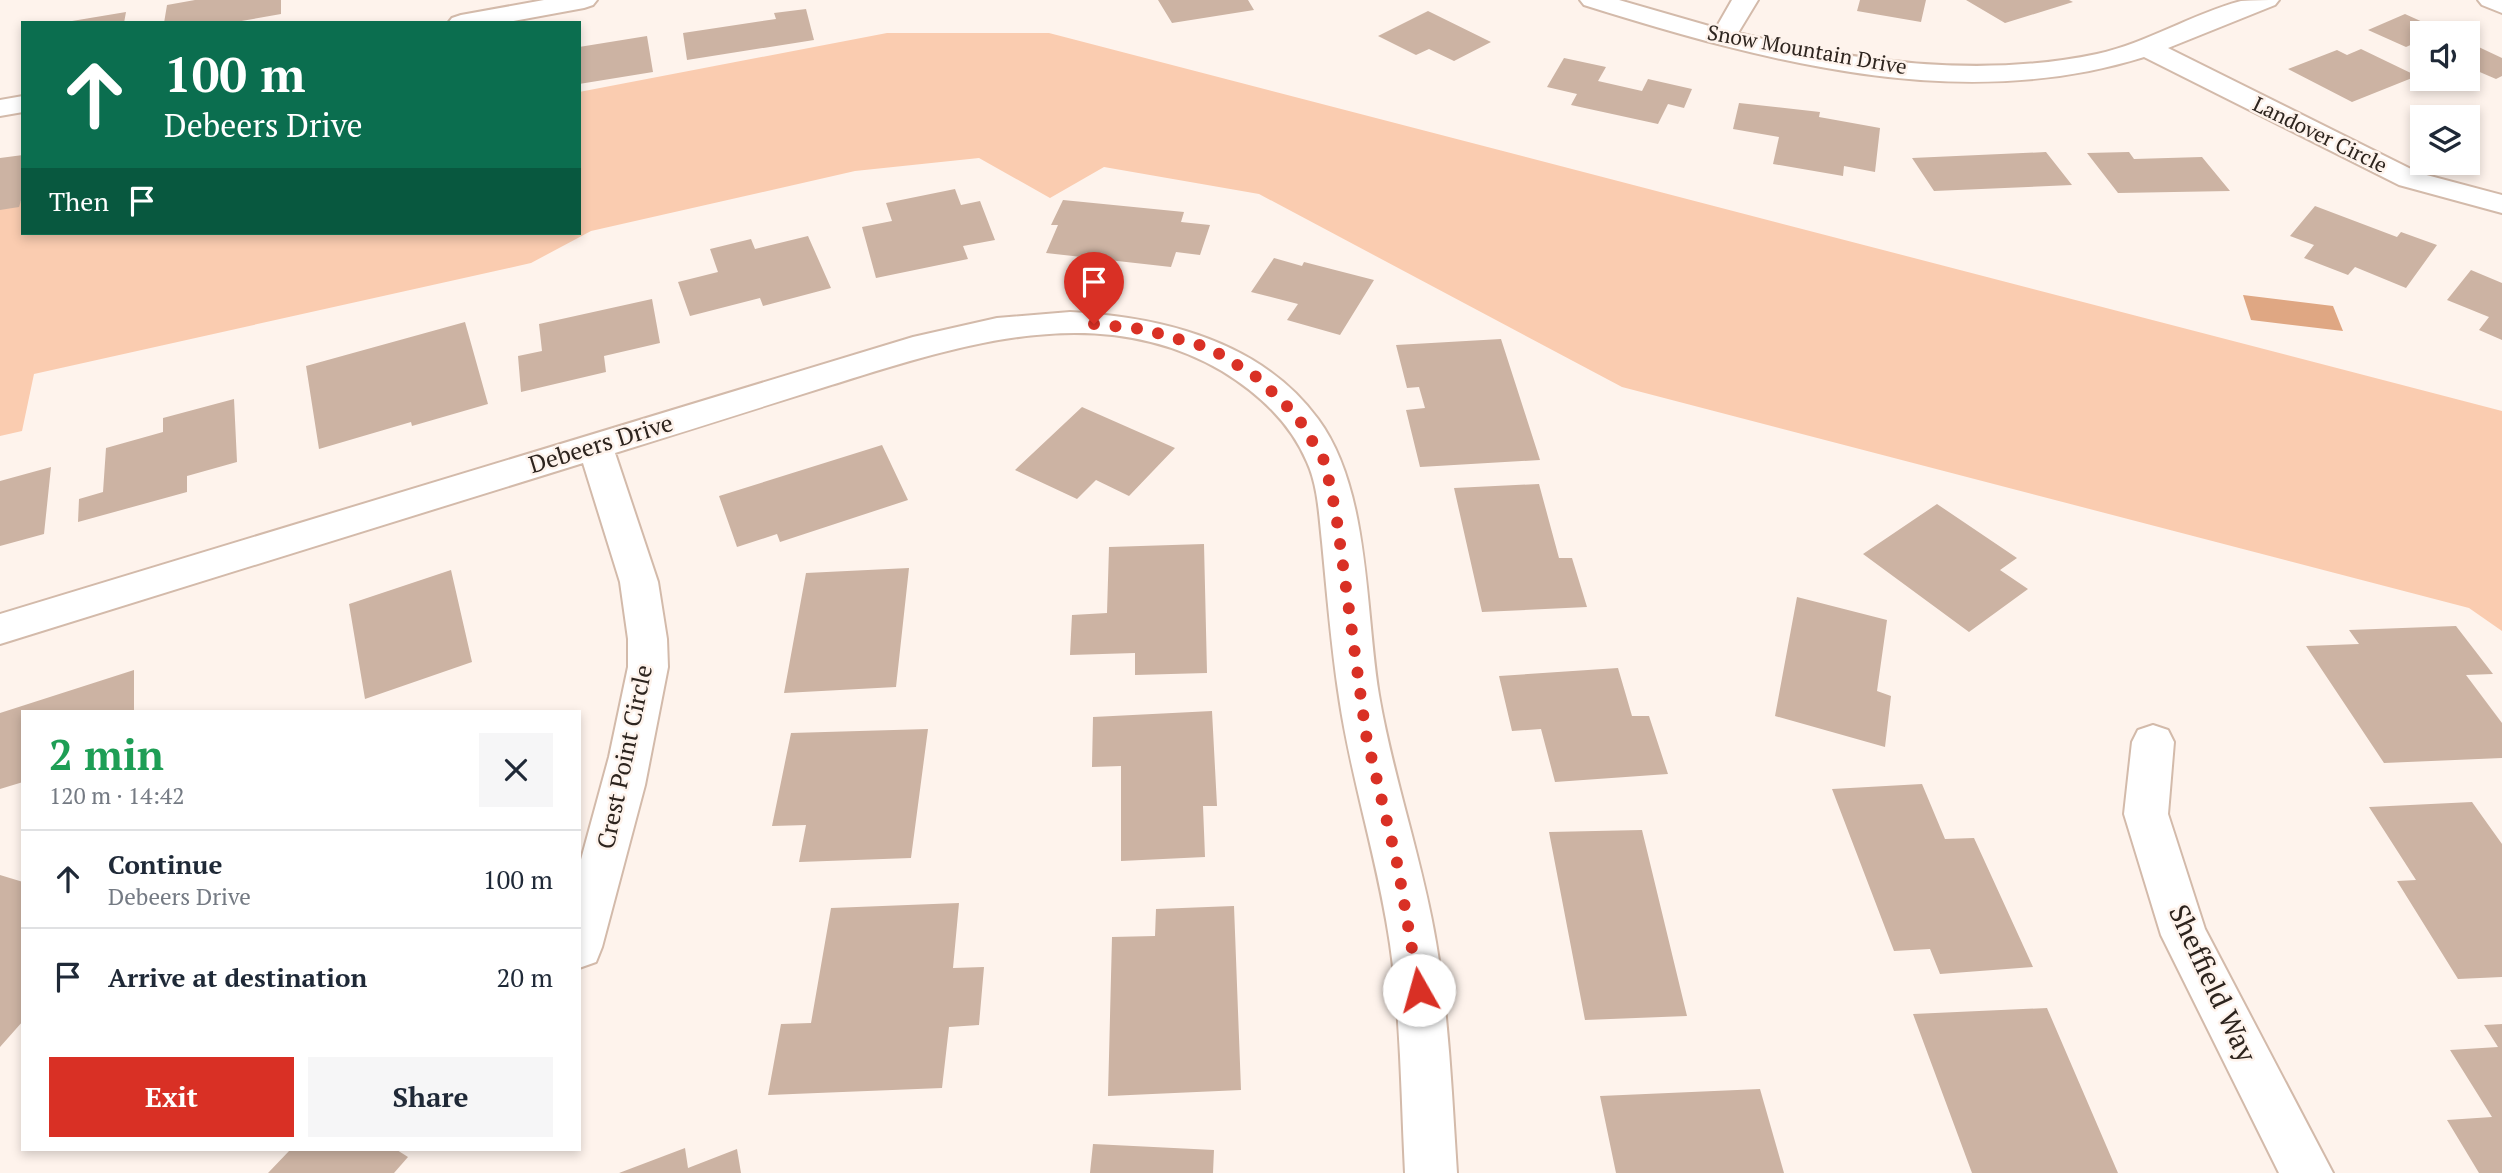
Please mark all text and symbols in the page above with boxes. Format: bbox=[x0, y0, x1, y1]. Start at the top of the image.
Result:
street label: Snow Mountain Drive bbox=[1705, 18, 1909, 80]
map controls bbox=[2410, 21, 2480, 175]
button: sound bbox=[2410, 21, 2480, 91]
text: 100 m bbox=[164, 41, 306, 106]
icon: ahead bbox=[49, 49, 140, 140]
street label: Landover Circle bbox=[2249, 89, 2392, 179]
text: Debeers Drive bbox=[164, 104, 363, 146]
button: layers bbox=[2410, 105, 2480, 175]
icon: arrive bbox=[123, 182, 161, 220]
text: Then bbox=[49, 184, 109, 218]
pin bbox=[1064, 252, 1124, 324]
icon: arrive bbox=[1075, 263, 1113, 301]
street label: Debeers Drive bbox=[525, 406, 677, 480]
street label: Crest Point Circle bbox=[589, 662, 659, 852]
text: 2 min bbox=[49, 726, 164, 782]
button: close bbox=[479, 733, 553, 807]
text: 120 m · 14:42 bbox=[49, 780, 184, 811]
text: Continue bbox=[108, 847, 222, 881]
icon: ahead bbox=[49, 860, 87, 898]
text: 100 m bbox=[483, 862, 553, 896]
text: Debeers Drive bbox=[108, 881, 251, 912]
street label: Sheffield Way bbox=[2161, 898, 2266, 1068]
position arrow bbox=[1382, 953, 1456, 1027]
icon: arrive bbox=[49, 958, 87, 996]
text: Arrive at destination bbox=[108, 960, 367, 994]
text: 20 m bbox=[497, 960, 553, 994]
button: Exit bbox=[49, 1057, 294, 1137]
button: Share bbox=[308, 1057, 553, 1137]

